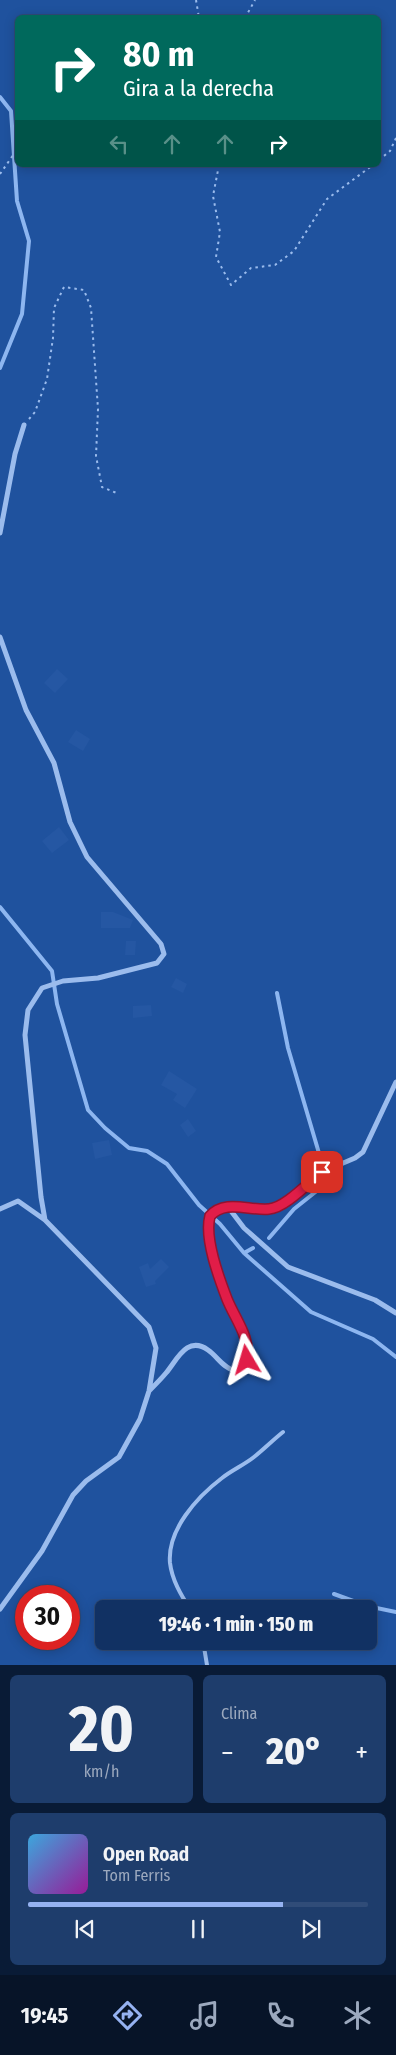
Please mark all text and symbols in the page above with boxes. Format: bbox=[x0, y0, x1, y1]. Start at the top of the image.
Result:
text: 80 m bbox=[123, 33, 195, 75]
icon: right bbox=[40, 35, 105, 100]
text: Gira a la derecha bbox=[123, 75, 274, 102]
icon: left bbox=[105, 130, 133, 158]
icon: ahead bbox=[158, 130, 186, 158]
icon: ahead bbox=[211, 130, 239, 158]
icon: right bbox=[264, 130, 292, 158]
pin bbox=[301, 1151, 343, 1193]
icon: arrive bbox=[308, 1158, 336, 1186]
position arrow bbox=[220, 1333, 272, 1385]
speed limit sign: 30 bbox=[15, 1585, 80, 1650]
text: 19:46 · 1 min · 150 m bbox=[159, 1613, 313, 1636]
text: 20 bbox=[69, 1690, 134, 1768]
text: Clima bbox=[221, 1704, 257, 1723]
text: 20° bbox=[266, 1728, 323, 1774]
text: − bbox=[221, 1736, 234, 1769]
text: + bbox=[355, 1736, 368, 1769]
text: km/h bbox=[84, 1762, 119, 1781]
text: Open Road bbox=[103, 1843, 189, 1866]
text: Tom Ferris bbox=[103, 1866, 170, 1885]
icon: previous bbox=[71, 1915, 99, 1943]
icon: pause bbox=[184, 1915, 212, 1943]
icon: next bbox=[297, 1915, 325, 1943]
icon: directions bbox=[110, 1998, 145, 2033]
icon: music bbox=[187, 1998, 222, 2033]
icon: phone bbox=[263, 1998, 298, 2033]
icon: climate bbox=[340, 1998, 375, 2033]
text: 19:45 bbox=[21, 2002, 68, 2029]

